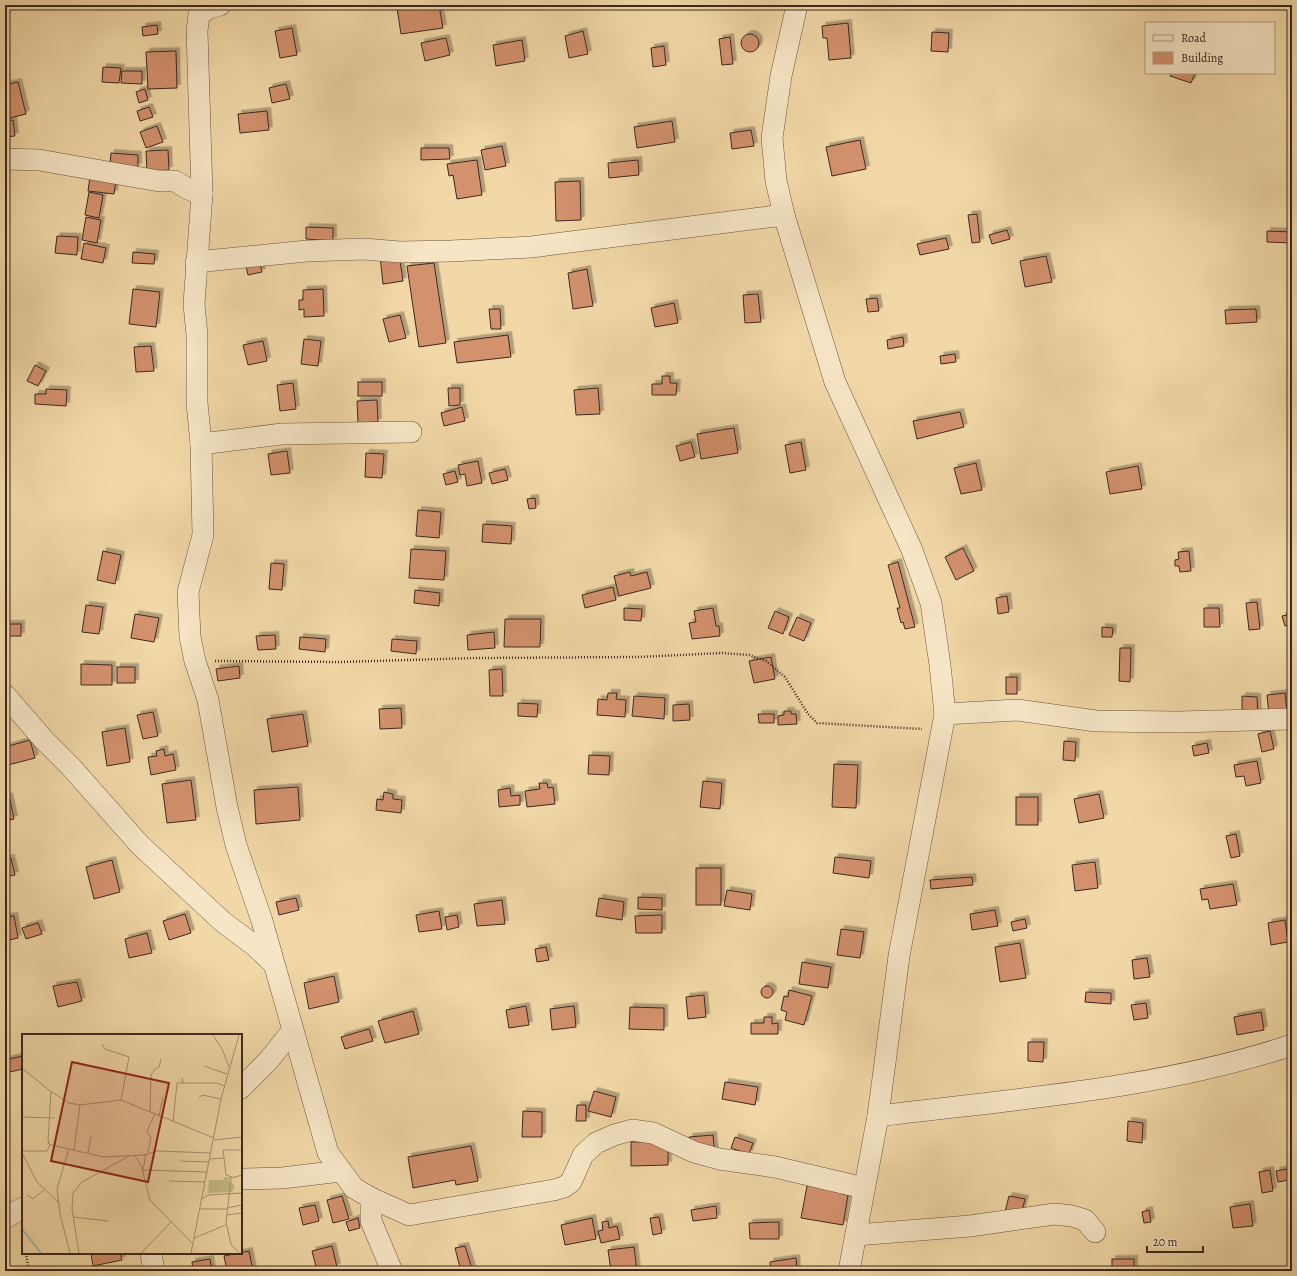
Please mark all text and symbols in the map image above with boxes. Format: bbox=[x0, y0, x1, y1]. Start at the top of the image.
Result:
legend bbox=[1145, 22, 1275, 74]
text: Road bbox=[1181, 30, 1207, 46]
text: Building bbox=[1181, 50, 1223, 66]
inset map bbox=[22, 1034, 242, 1254]
scale bar bbox=[1147, 1228, 1203, 1254]
text: 20 m bbox=[1153, 1234, 1177, 1250]

